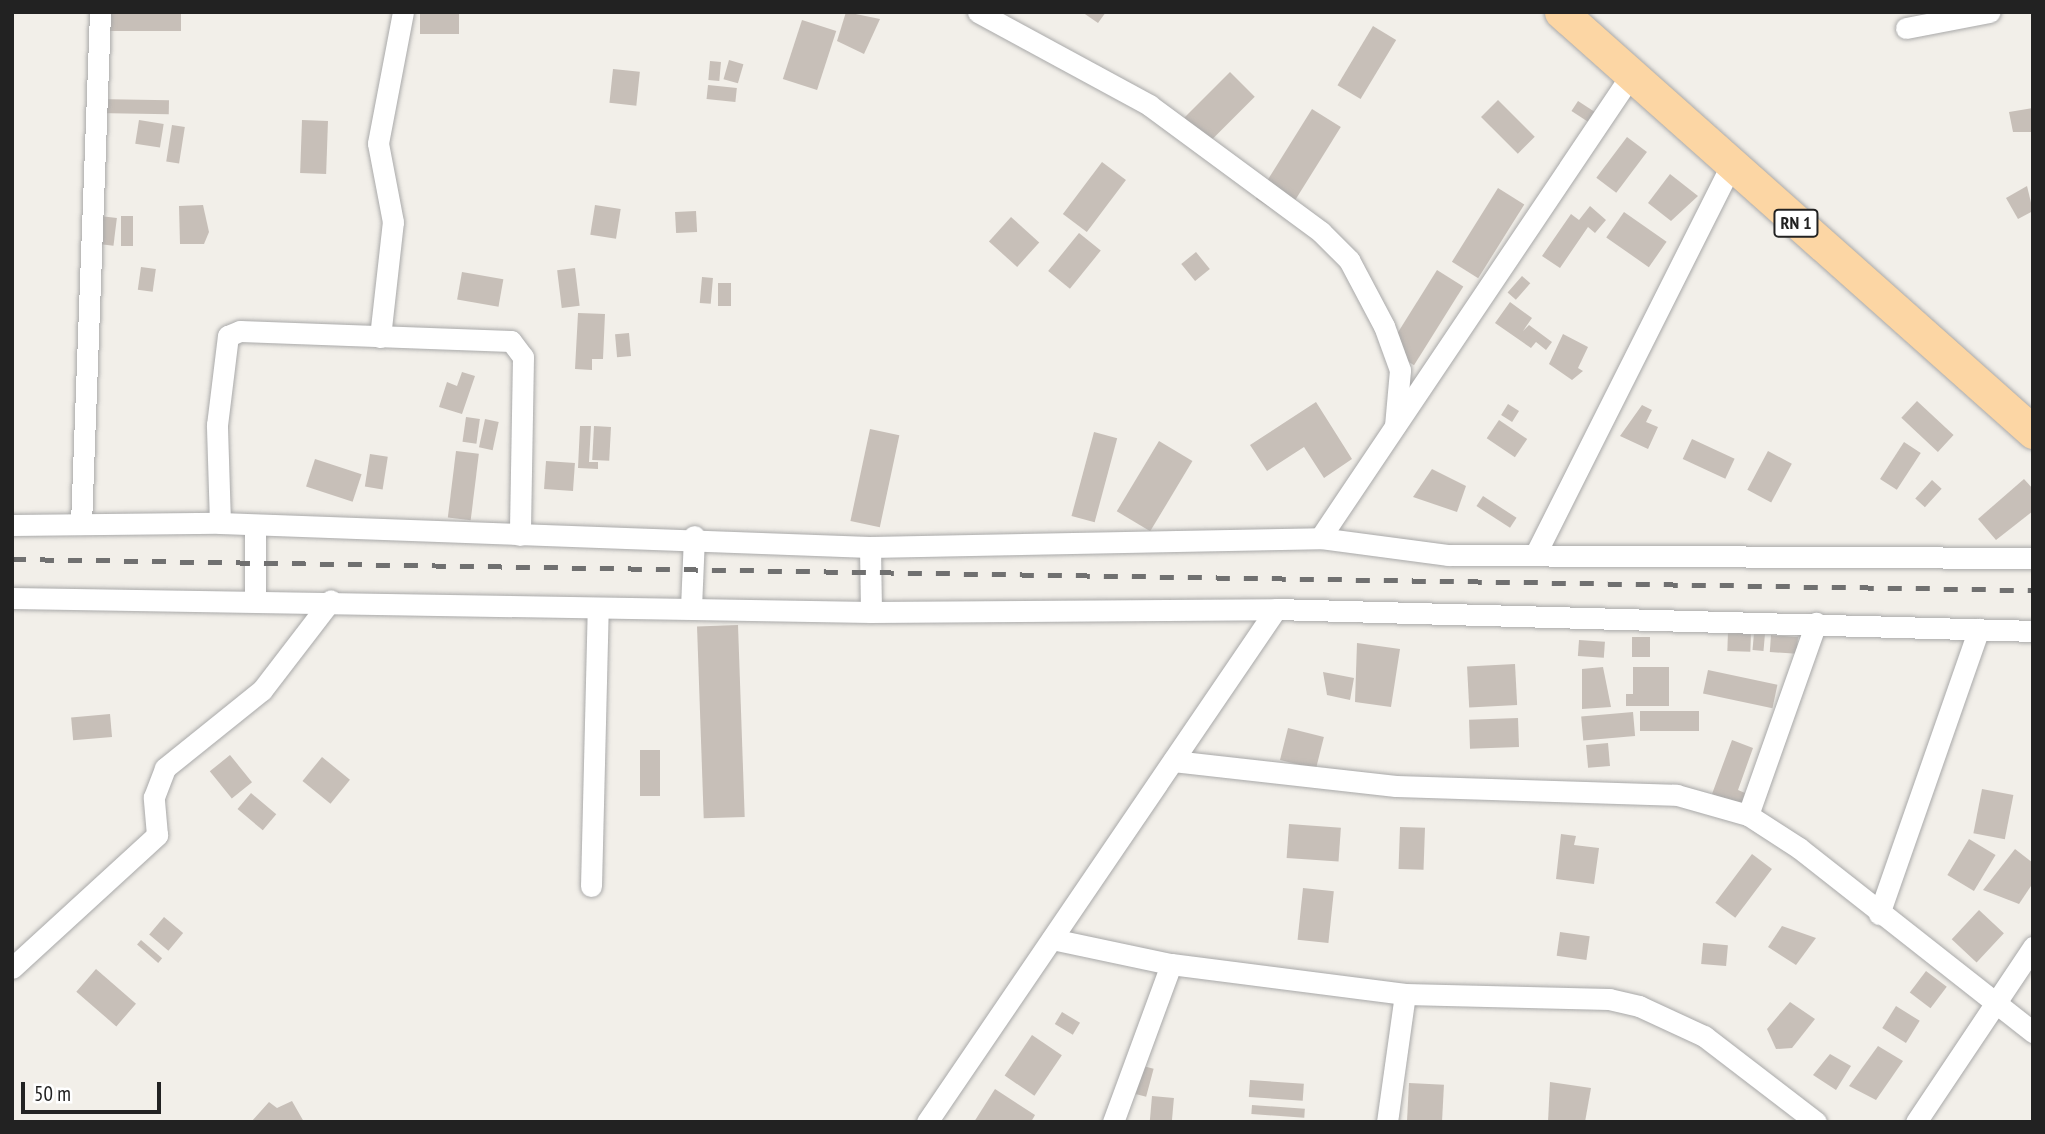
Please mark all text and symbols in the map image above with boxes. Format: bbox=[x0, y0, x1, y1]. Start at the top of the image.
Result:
road number: RN 1 bbox=[1773, 208, 1819, 238]
scale bar bbox=[24, 1068, 164, 1112]
text: 50 m bbox=[34, 1080, 71, 1107]

